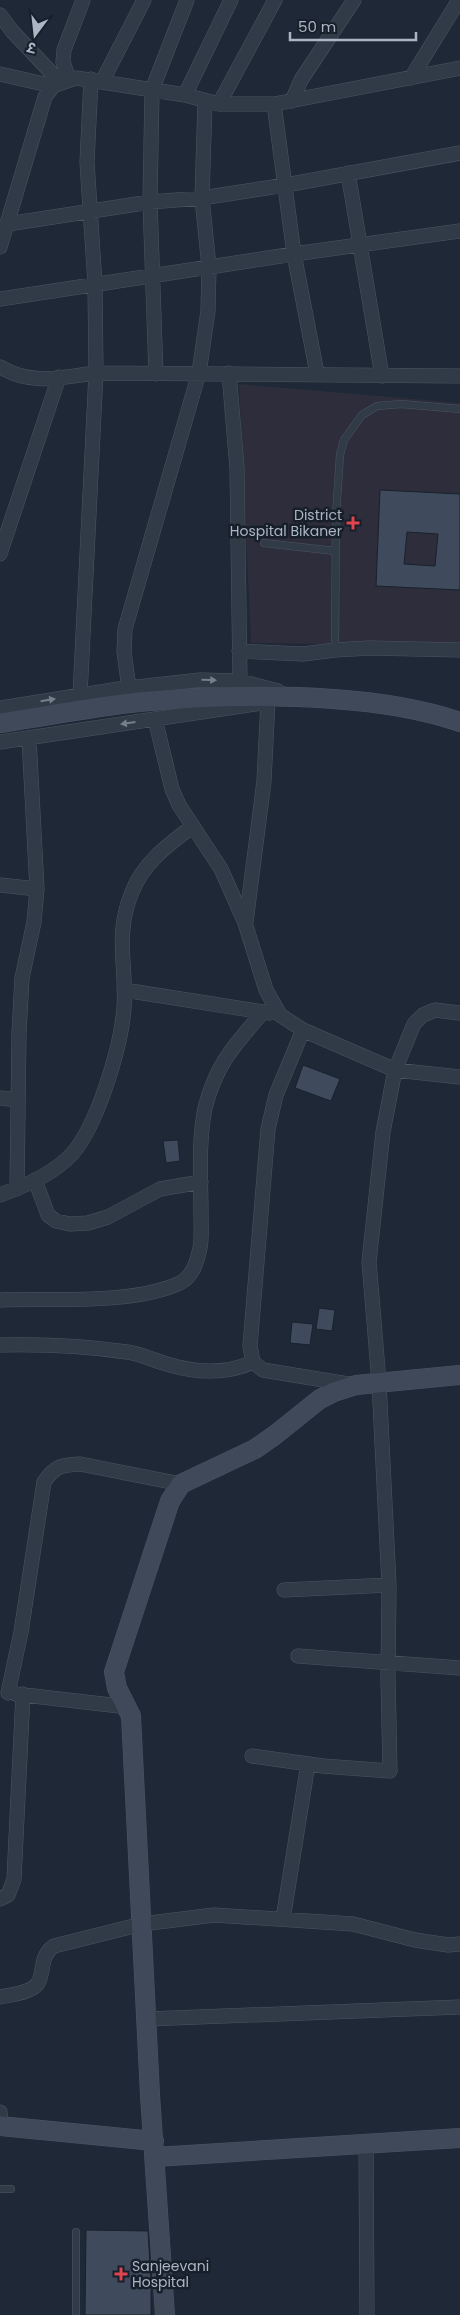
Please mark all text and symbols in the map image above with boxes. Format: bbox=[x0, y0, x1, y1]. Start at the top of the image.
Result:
north arrow bbox=[10, 10, 60, 60]
scale bar bbox=[290, 10, 416, 42]
text: 50 m bbox=[298, 16, 336, 37]
text: उ bbox=[24, 37, 39, 59]
place label: District Hospital Bikaner bbox=[230, 505, 342, 541]
marker: District Hospital Bikaner bbox=[346, 516, 360, 530]
one-way arrow bbox=[202, 677, 218, 685]
one-way arrow bbox=[41, 696, 57, 704]
one-way arrow bbox=[120, 719, 136, 727]
place label: Sanjeevani Hospital bbox=[132, 2256, 209, 2292]
marker: Sanjeevani Hospital bbox=[114, 2267, 128, 2281]

